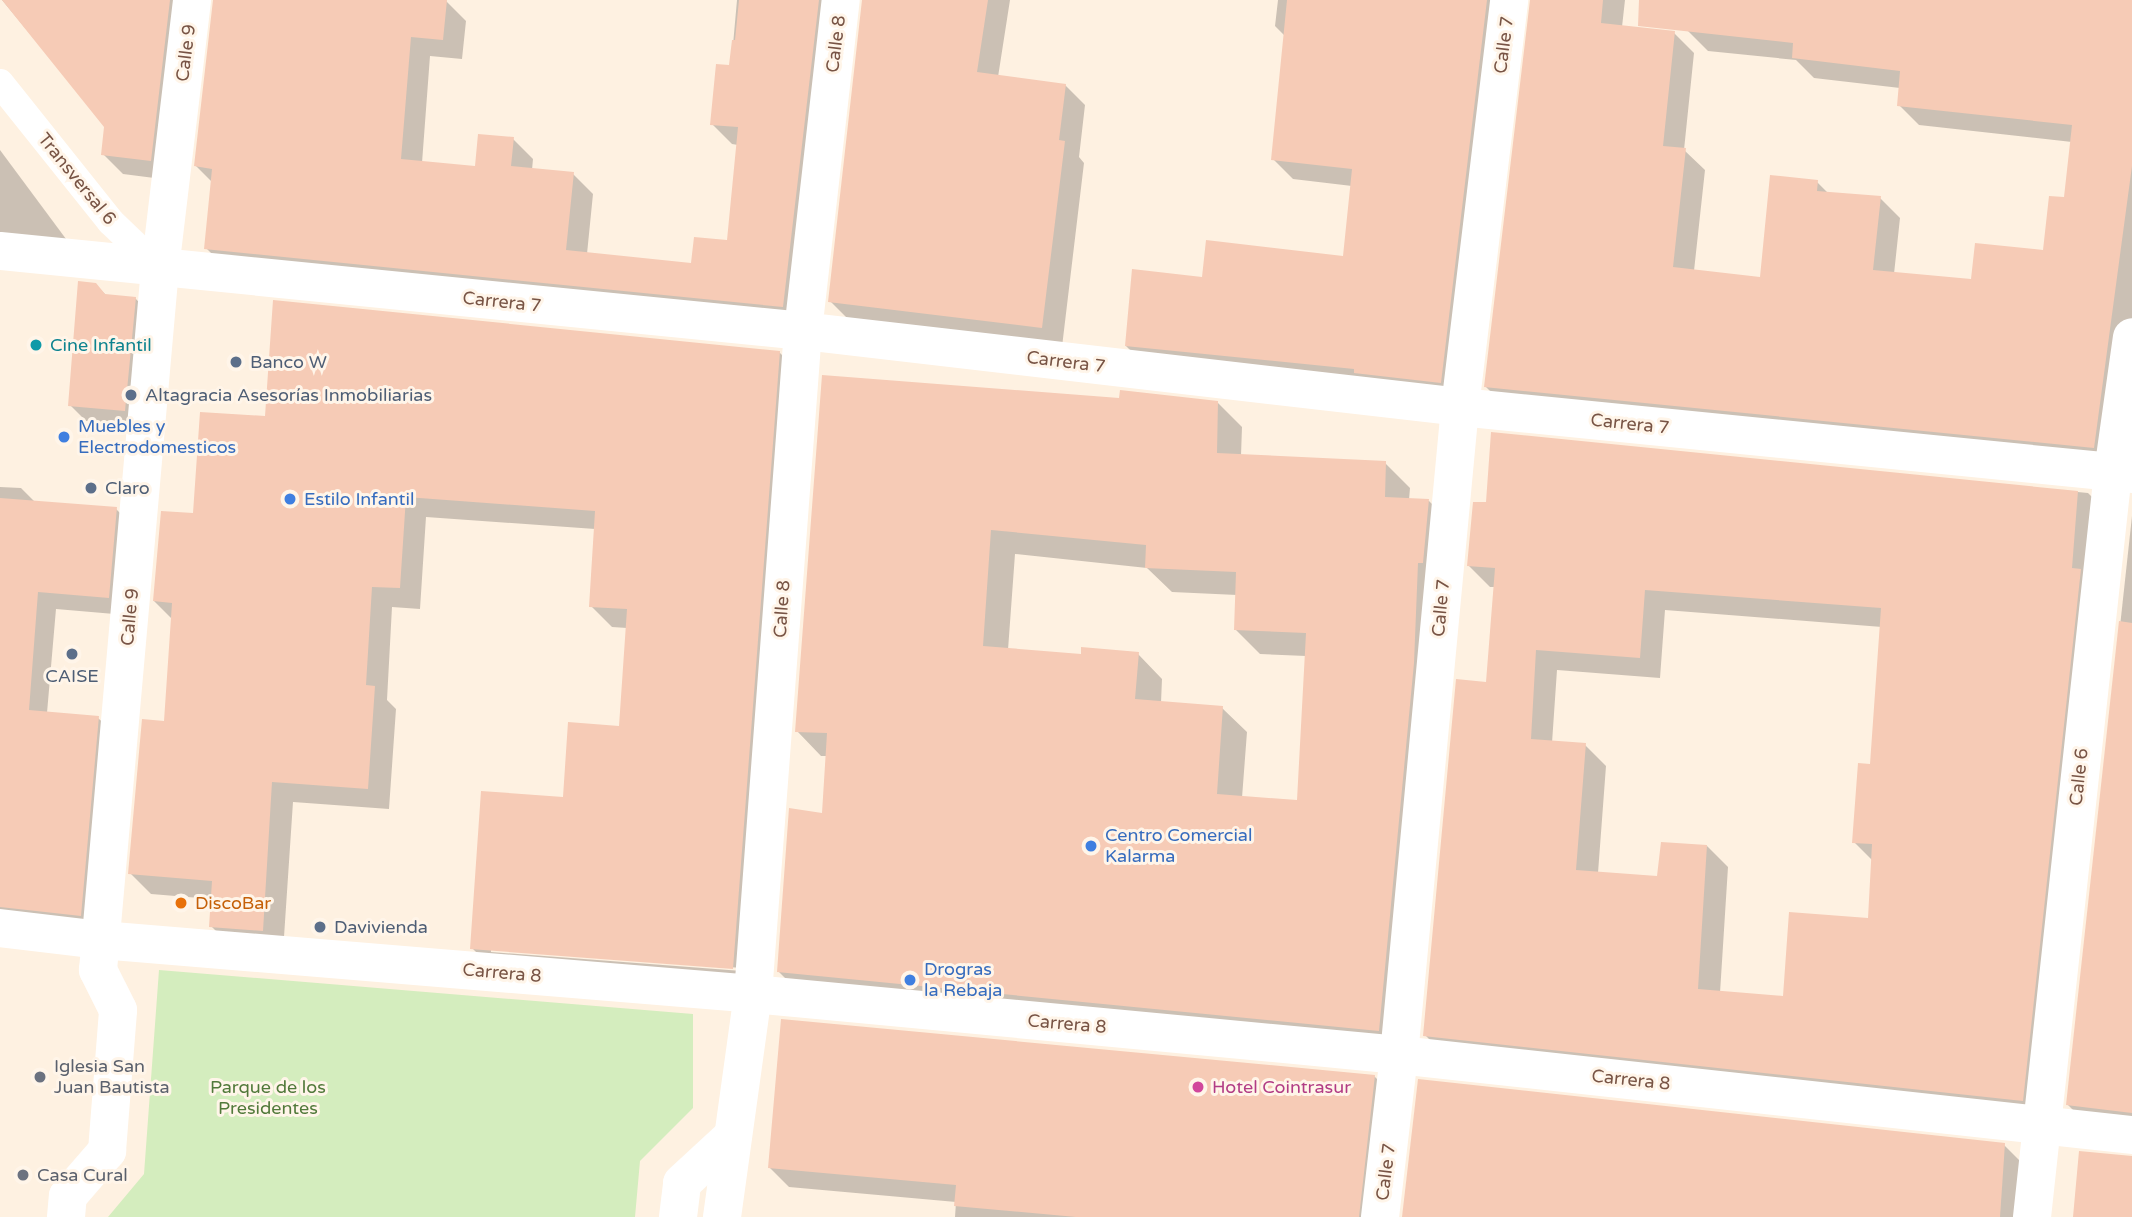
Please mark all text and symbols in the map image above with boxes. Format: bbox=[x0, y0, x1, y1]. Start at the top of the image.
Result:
street label: Calle 8 bbox=[822, 14, 850, 74]
street label: Calle 7 bbox=[1490, 15, 1518, 75]
street label: Calle 9 bbox=[172, 23, 200, 83]
street label: Transversal 6 bbox=[33, 129, 121, 229]
street label: Carrera 7 bbox=[461, 287, 543, 317]
place label: Cine Infantil bbox=[50, 334, 152, 356]
marker: Cine Infantil bbox=[28, 337, 44, 353]
street label: Carrera 7 bbox=[1025, 346, 1107, 378]
place label: Banco W bbox=[250, 351, 327, 373]
marker: Banco W bbox=[228, 354, 244, 370]
place label: Altagracia Asesorías Inmobiliarias bbox=[145, 384, 432, 406]
marker: Altagracia Asesorías Inmobiliarias bbox=[123, 387, 139, 403]
street label: Carrera 7 bbox=[1589, 409, 1671, 439]
place label: Muebles y Electrodomesticos bbox=[78, 416, 236, 458]
marker: Muebles y Electrodomesticos bbox=[56, 429, 72, 445]
place label: Claro bbox=[105, 477, 150, 499]
marker: Claro bbox=[83, 480, 99, 496]
place label: Estilo Infantil bbox=[304, 488, 414, 510]
marker: Estilo Infantil bbox=[282, 491, 298, 507]
street label: Calle 7 bbox=[1428, 578, 1454, 638]
street label: Calle 8 bbox=[769, 579, 795, 639]
street label: Calle 9 bbox=[117, 587, 143, 647]
marker: CAISE bbox=[64, 646, 80, 662]
place label: CAISE bbox=[45, 665, 99, 687]
street label: Calle 6 bbox=[2065, 747, 2093, 807]
place label: Centro Comercial Kalarma bbox=[1105, 825, 1252, 868]
marker: Centro Comercial Kalarma bbox=[1083, 838, 1099, 854]
place label: DiscoBar bbox=[195, 892, 271, 914]
marker: DiscoBar bbox=[173, 895, 189, 911]
place label: Davivienda bbox=[334, 916, 428, 938]
marker: Davivienda bbox=[312, 919, 328, 935]
street label: Carrera 8 bbox=[462, 959, 542, 987]
place label: Drogras la Rebaja bbox=[924, 959, 1002, 1002]
marker: Drogras la Rebaja bbox=[902, 972, 918, 988]
street label: Carrera 8 bbox=[1027, 1010, 1107, 1038]
place label: Iglesia San Juan Bautista bbox=[54, 1056, 170, 1098]
street label: Carrera 8 bbox=[1590, 1065, 1672, 1095]
marker: Iglesia San Juan Bautista bbox=[32, 1069, 48, 1085]
place label: Hotel Cointrasur bbox=[1212, 1076, 1351, 1098]
park label: Parque de los Presidentes bbox=[210, 1077, 326, 1120]
marker: Hotel Cointrasur bbox=[1190, 1079, 1206, 1095]
street label: Calle 7 bbox=[1372, 1142, 1400, 1202]
place label: Casa Cural bbox=[37, 1164, 128, 1186]
marker: Casa Cural bbox=[15, 1167, 31, 1183]

